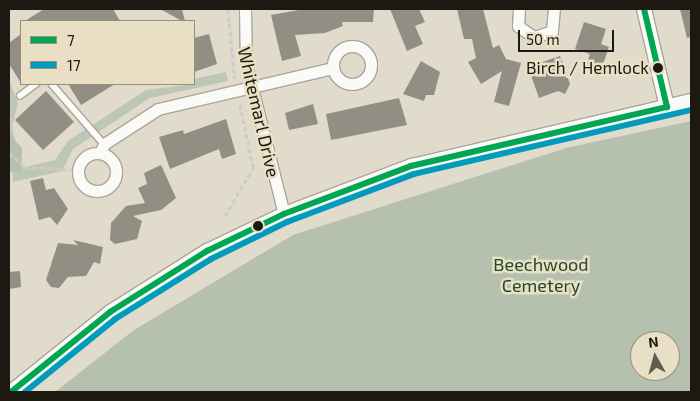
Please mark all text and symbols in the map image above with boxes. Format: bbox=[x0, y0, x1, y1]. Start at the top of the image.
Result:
legend bbox=[20, 20, 195, 85]
scale bar bbox=[520, 20, 616, 52]
text: 50 m bbox=[526, 30, 560, 48]
text: 7 bbox=[67, 31, 75, 49]
street label: Whitemarl Drive bbox=[233, 45, 285, 179]
text: 17 bbox=[67, 56, 81, 74]
place label: Birch / Hemlock bbox=[526, 58, 649, 78]
marker: Birch / Hemlock bbox=[653, 63, 663, 73]
unlabelled marker bbox=[253, 221, 263, 231]
park label: Beechwood Cemetery bbox=[493, 254, 589, 296]
north arrow bbox=[630, 331, 680, 381]
text: N bbox=[647, 333, 659, 351]

